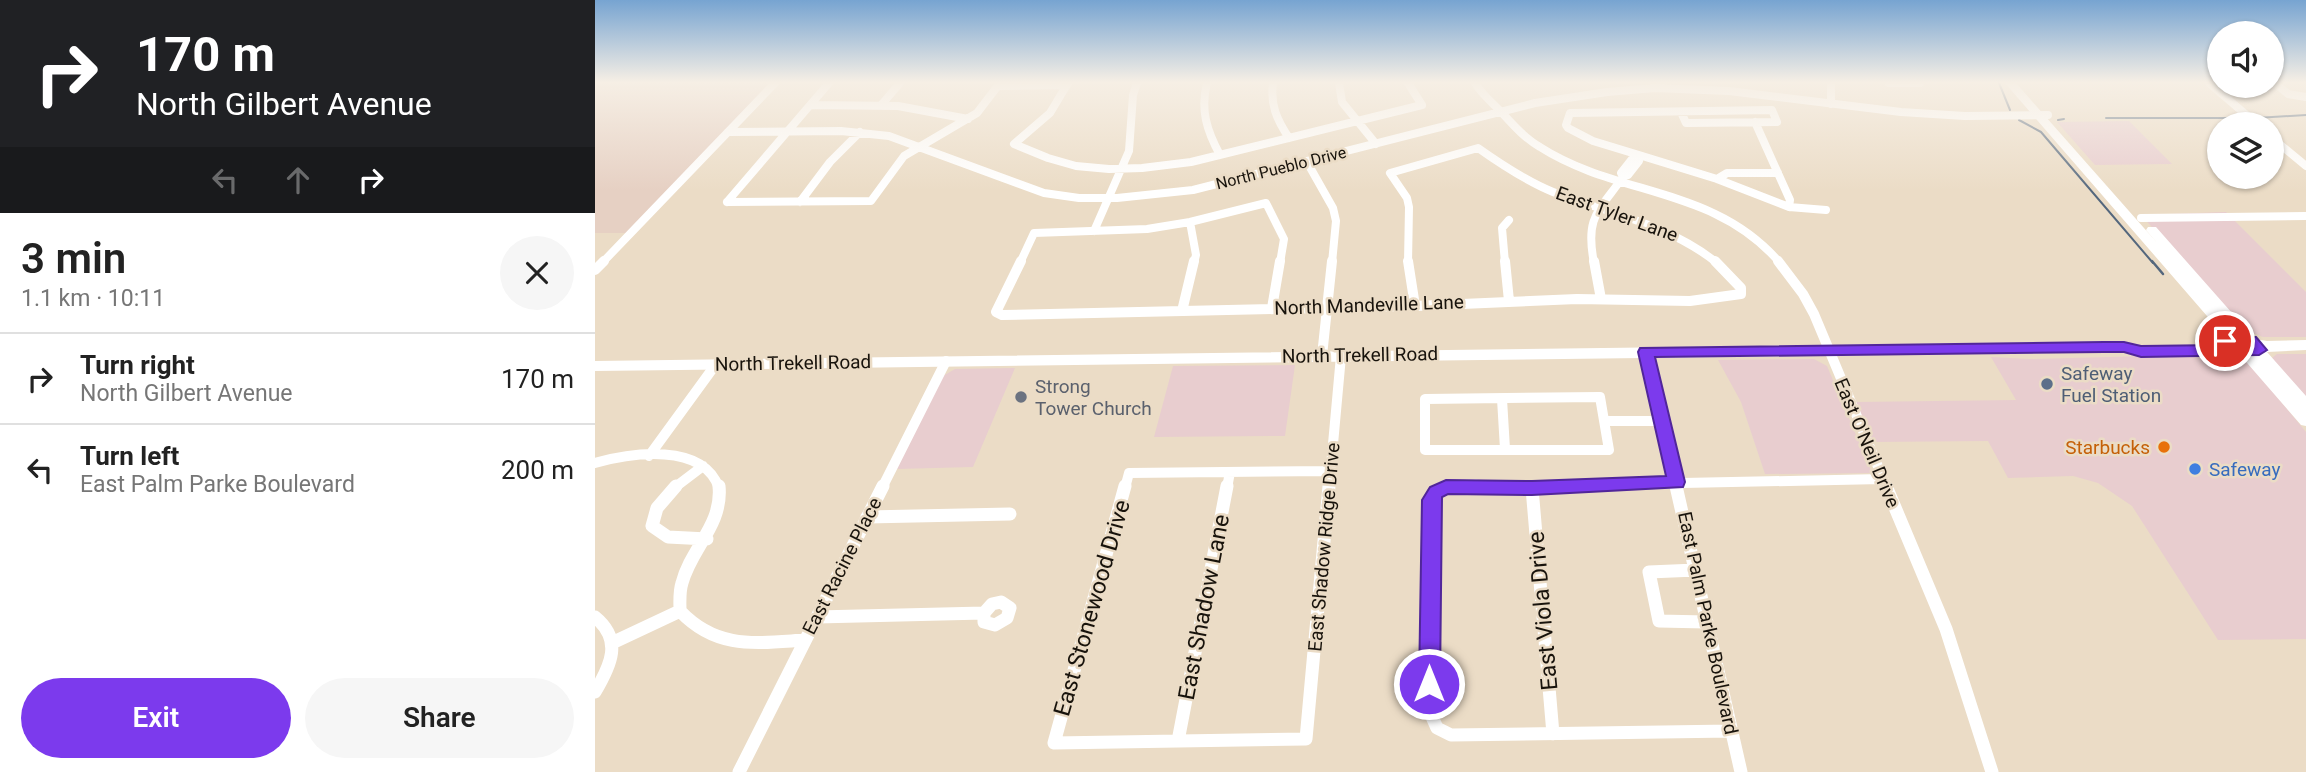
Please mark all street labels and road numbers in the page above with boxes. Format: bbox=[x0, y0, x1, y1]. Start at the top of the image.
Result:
street label: North Pueblo Drive bbox=[1214, 143, 1348, 193]
street label: East Tyler Lane bbox=[1553, 181, 1681, 247]
street label: North Mandeville Lane bbox=[1274, 290, 1464, 320]
street label: North Trekell Road bbox=[1282, 342, 1438, 368]
street label: North Trekell Road bbox=[715, 350, 871, 376]
street label: East O'Neil Drive bbox=[1829, 375, 1905, 511]
street label: East Shadow Ridge Drive bbox=[1303, 442, 1345, 652]
street label: East Racine Place bbox=[798, 494, 886, 638]
street label: East Stonewood Drive bbox=[1048, 497, 1136, 719]
street label: East Palm Parke Boulevard bbox=[1673, 510, 1743, 736]
street label: East Shadow Lane bbox=[1173, 512, 1235, 702]
street label: East Viola Drive bbox=[1523, 530, 1563, 692]

